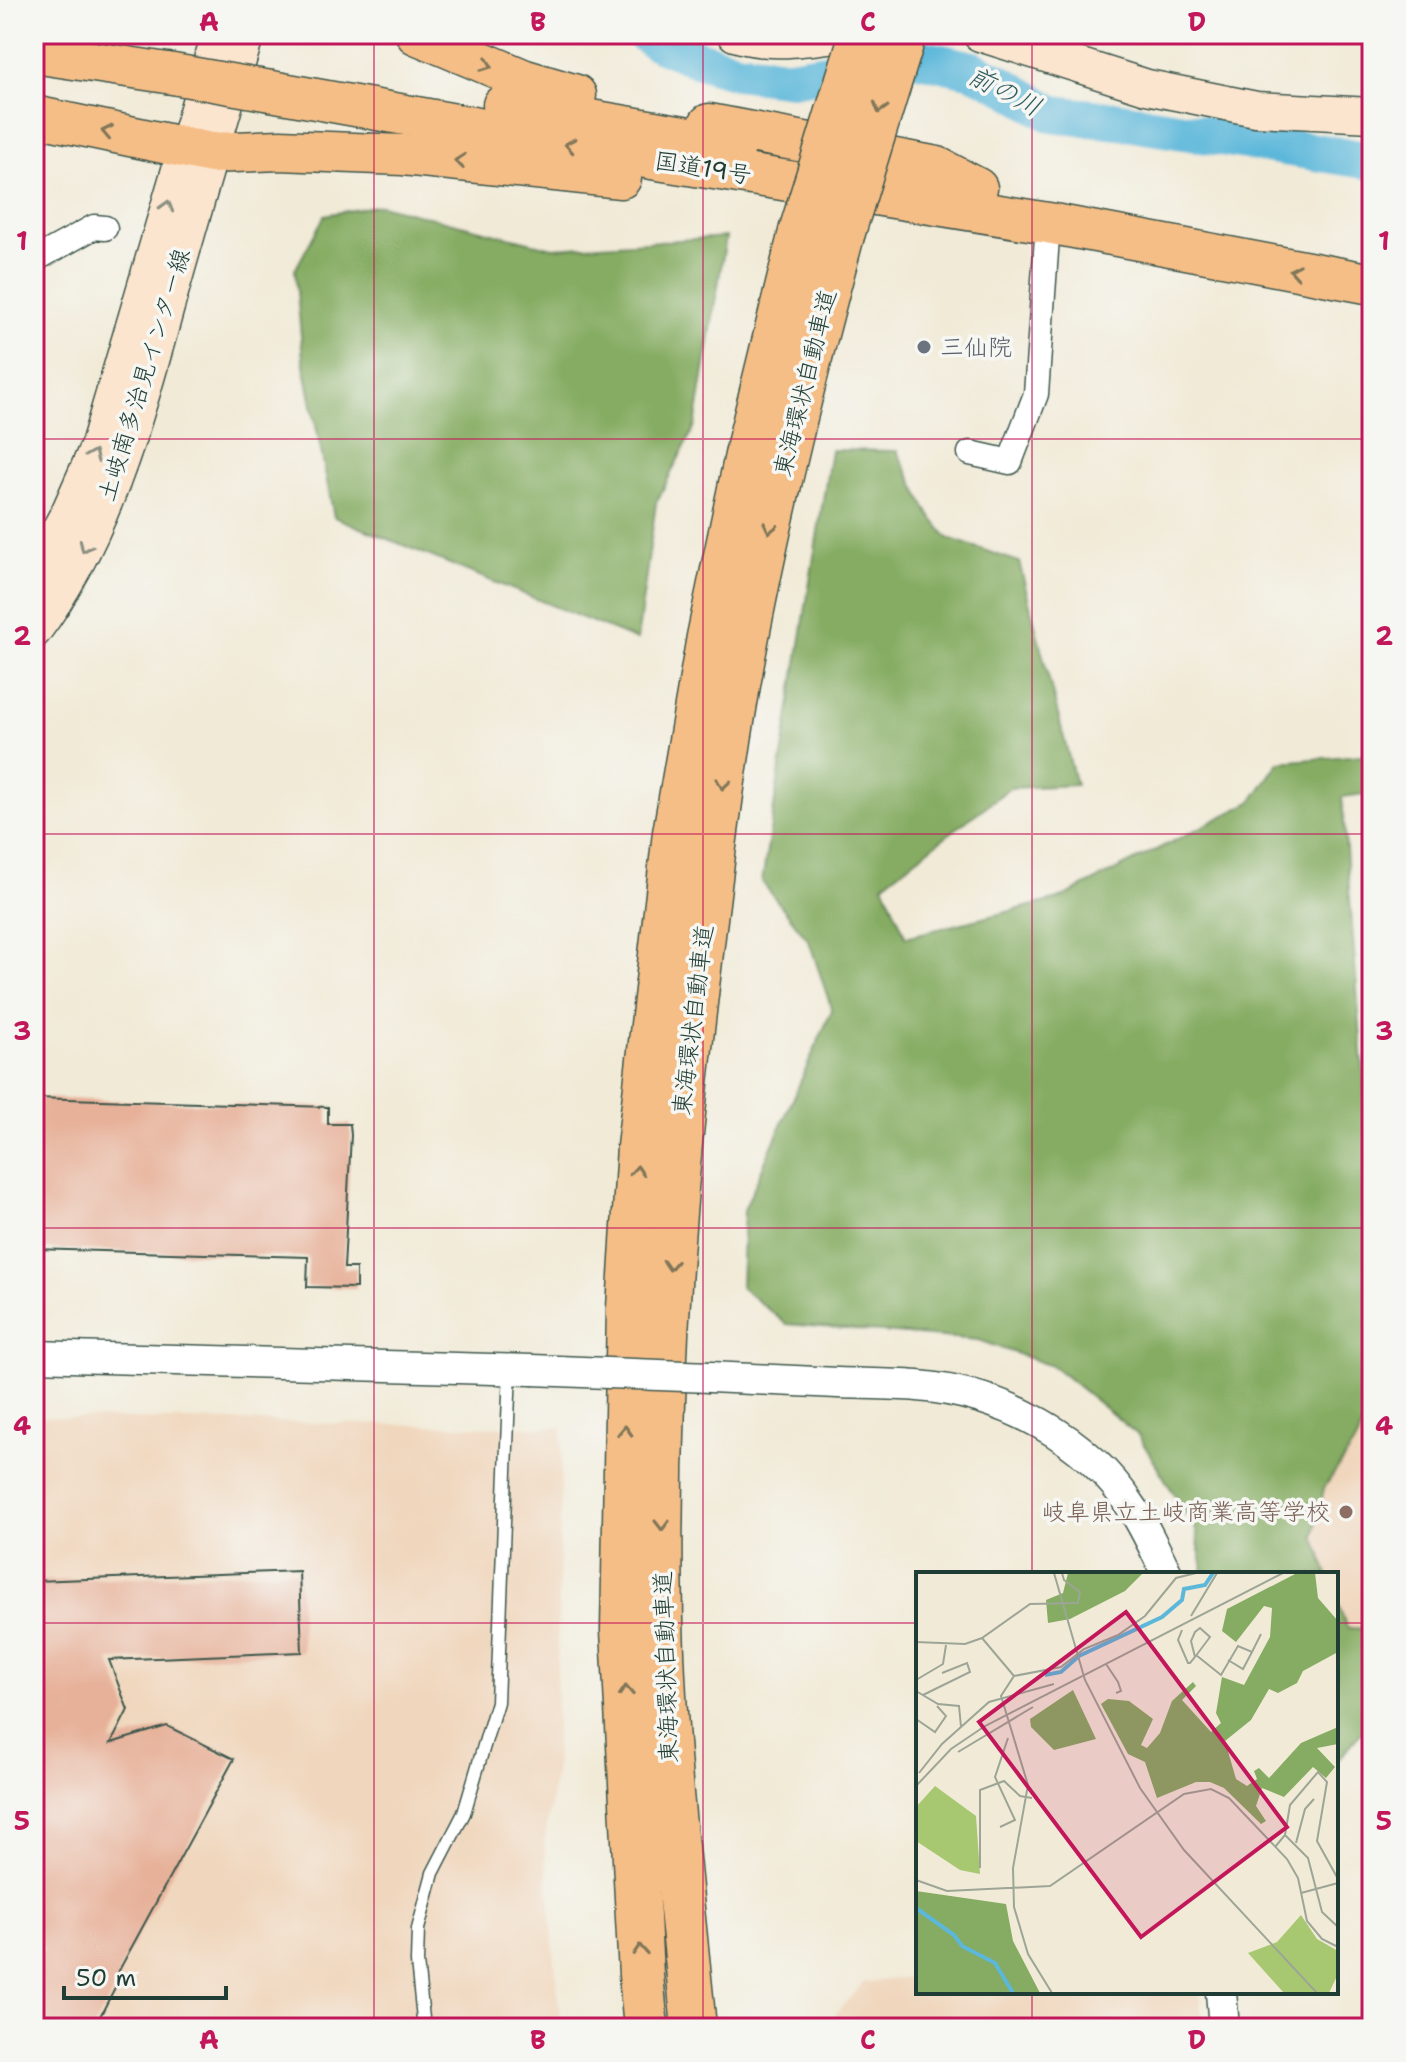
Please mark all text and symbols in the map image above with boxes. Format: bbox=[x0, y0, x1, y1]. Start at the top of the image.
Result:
text: A bbox=[199, 4, 219, 39]
text: B bbox=[530, 4, 546, 39]
text: C bbox=[860, 4, 876, 39]
text: D bbox=[1188, 4, 1206, 39]
one-way arrow bbox=[479, 55, 493, 72]
water label: 前の川 bbox=[963, 57, 1048, 124]
one-way arrow bbox=[873, 101, 889, 115]
one-way arrow bbox=[101, 124, 114, 141]
one-way arrow bbox=[563, 137, 577, 154]
street label: 国道19号 bbox=[652, 145, 754, 191]
one-way arrow bbox=[453, 152, 466, 169]
one-way arrow bbox=[158, 200, 174, 213]
text: 1 bbox=[16, 223, 28, 258]
text: 1 bbox=[1378, 223, 1390, 258]
street label: 土岐南多治見インター線 bbox=[90, 245, 198, 505]
one-way arrow bbox=[1288, 264, 1302, 281]
street label: 東海環状自動車道 bbox=[766, 286, 844, 480]
place label: 三仙院 bbox=[940, 331, 1012, 363]
marker: 三仙院 bbox=[915, 338, 933, 356]
one-way arrow bbox=[84, 449, 100, 463]
one-way arrow bbox=[762, 521, 779, 535]
one-way arrow bbox=[79, 539, 95, 553]
text: 2 bbox=[13, 618, 31, 653]
text: 2 bbox=[1375, 618, 1393, 653]
one-way arrow bbox=[715, 777, 732, 791]
street label: 東海環状自動車道 bbox=[665, 923, 721, 1117]
text: 3 bbox=[13, 1013, 31, 1048]
text: 3 bbox=[1375, 1013, 1393, 1048]
one-way arrow bbox=[629, 1164, 646, 1177]
one-way arrow bbox=[662, 1259, 679, 1272]
text: 4 bbox=[13, 1408, 31, 1443]
text: 4 bbox=[1375, 1408, 1393, 1443]
one-way arrow bbox=[617, 1424, 634, 1437]
place label: 岐阜県立土岐商業高等学校 bbox=[1042, 1496, 1330, 1528]
marker: 岐阜県立土岐商業高等学校 bbox=[1337, 1503, 1355, 1521]
one-way arrow bbox=[653, 1519, 671, 1532]
street label: 東海環状自動車道 bbox=[647, 1571, 685, 1763]
inset map bbox=[916, 1572, 1338, 1994]
one-way arrow bbox=[618, 1684, 635, 1697]
text: 5 bbox=[14, 1803, 30, 1838]
text: 5 bbox=[1376, 1803, 1392, 1838]
one-way arrow bbox=[632, 1943, 649, 1956]
scale bar bbox=[64, 1950, 226, 2000]
text: 50 m bbox=[76, 1962, 136, 1994]
text: A bbox=[199, 2022, 219, 2057]
text: B bbox=[530, 2022, 546, 2057]
text: C bbox=[860, 2022, 876, 2057]
text: D bbox=[1188, 2022, 1206, 2057]

